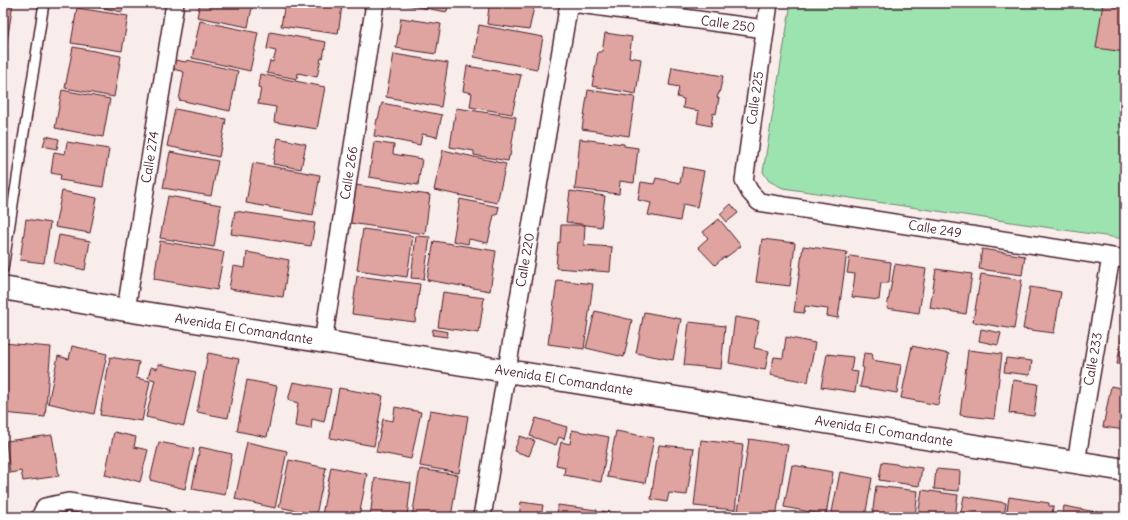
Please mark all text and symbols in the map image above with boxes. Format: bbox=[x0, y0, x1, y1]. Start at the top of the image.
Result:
street label: Calle 250 bbox=[700, 12, 756, 36]
street label: Calle 225 bbox=[743, 70, 767, 126]
street label: Calle 274 bbox=[137, 130, 163, 184]
street label: Calle 266 bbox=[336, 145, 362, 201]
street label: Calle 249 bbox=[907, 216, 963, 242]
street label: Calle 220 bbox=[512, 232, 538, 288]
street label: Avenida El Comandante bbox=[174, 310, 314, 348]
street label: Calle 233 bbox=[1080, 331, 1106, 387]
street label: Avenida El Comandante bbox=[494, 361, 634, 399]
street label: Avenida El Comandante bbox=[814, 412, 954, 450]

